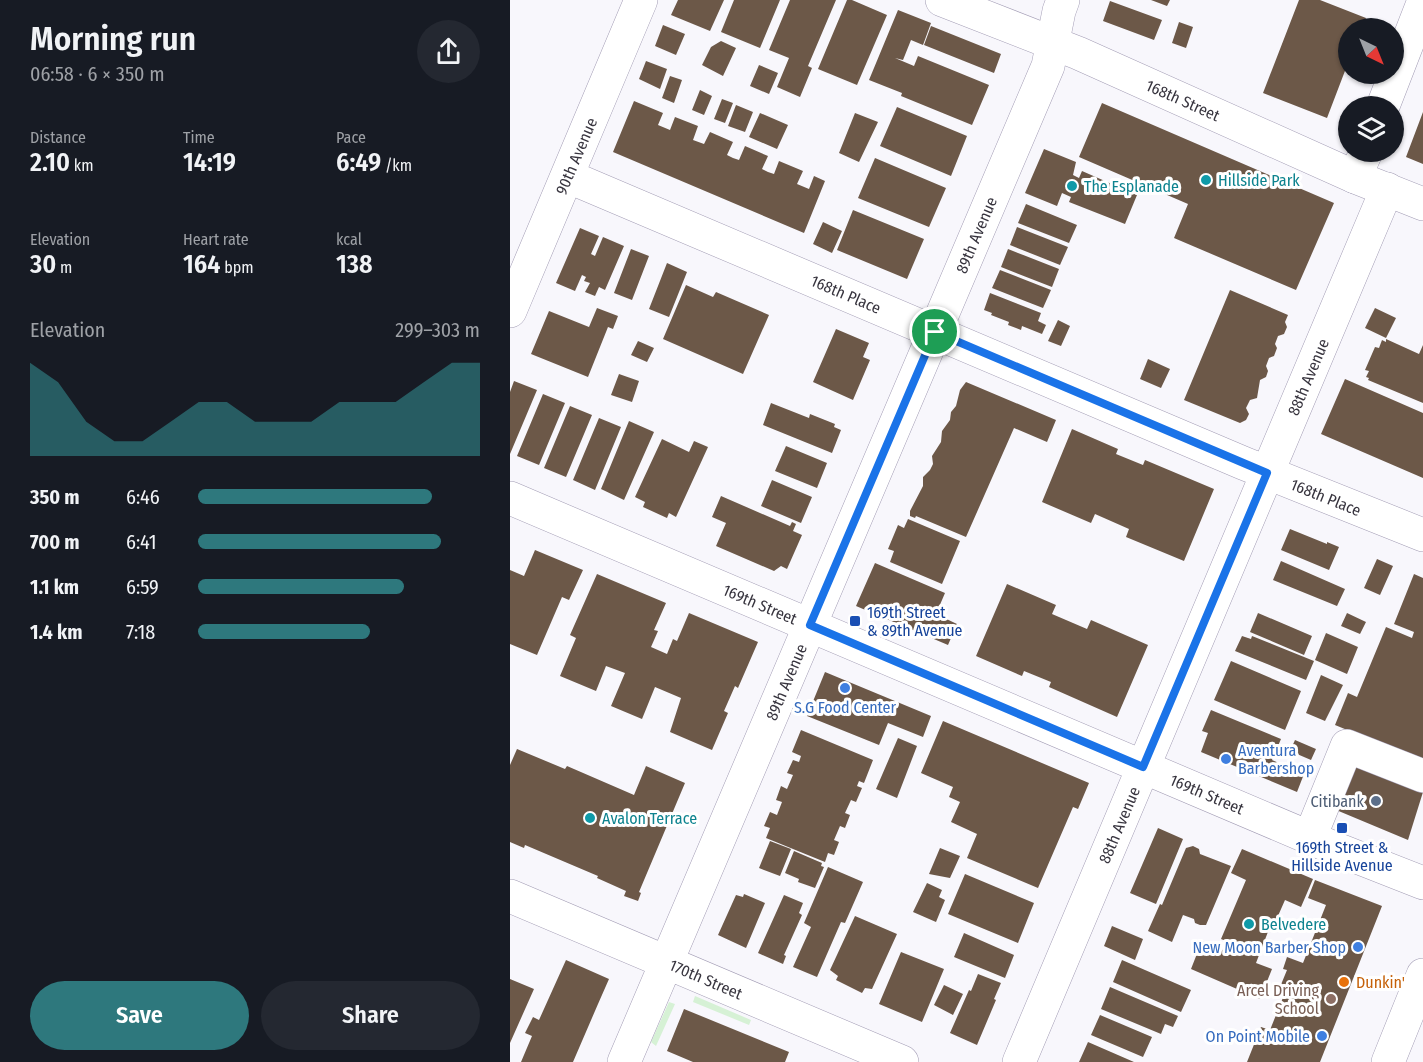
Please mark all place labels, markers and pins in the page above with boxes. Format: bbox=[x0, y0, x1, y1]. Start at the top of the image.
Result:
place label: Hillside Park bbox=[1218, 171, 1300, 190]
marker: Hillside Park bbox=[1199, 173, 1213, 187]
place label: The Esplanade bbox=[1084, 177, 1179, 196]
marker: The Esplanade bbox=[1065, 179, 1079, 193]
pin bbox=[909, 306, 960, 357]
place label: 169th Street & 89th Avenue bbox=[867, 603, 963, 640]
marker: 169th Street & 89th Avenue bbox=[848, 614, 862, 628]
marker: S.G Food Center bbox=[838, 681, 852, 695]
place label: S.G Food Center bbox=[794, 698, 896, 717]
place label: Aventura Barbershop bbox=[1238, 741, 1314, 778]
marker: Aventura Barbershop bbox=[1219, 752, 1233, 766]
place label: Citibank bbox=[1310, 792, 1365, 811]
marker: Citibank bbox=[1369, 794, 1383, 808]
place label: Avalon Terrace bbox=[602, 809, 697, 828]
marker: Avalon Terrace bbox=[583, 811, 597, 825]
marker: 169th Street & Hillside Avenue bbox=[1335, 821, 1349, 835]
place label: 169th Street & Hillside Avenue bbox=[1291, 838, 1393, 875]
place label: Belvedere bbox=[1261, 915, 1326, 934]
marker: Belvedere bbox=[1242, 917, 1256, 931]
place label: New Moon Barber Shop bbox=[1193, 938, 1346, 957]
marker: New Moon Barber Shop bbox=[1351, 940, 1365, 954]
place label: Dunkin' bbox=[1356, 973, 1405, 992]
marker: Dunkin' bbox=[1337, 975, 1351, 989]
place label: Arcel Driving School bbox=[1237, 981, 1319, 1018]
marker: Arcel Driving School bbox=[1324, 992, 1338, 1006]
place label: On Point Mobile bbox=[1206, 1027, 1310, 1046]
marker: On Point Mobile bbox=[1315, 1029, 1329, 1043]

